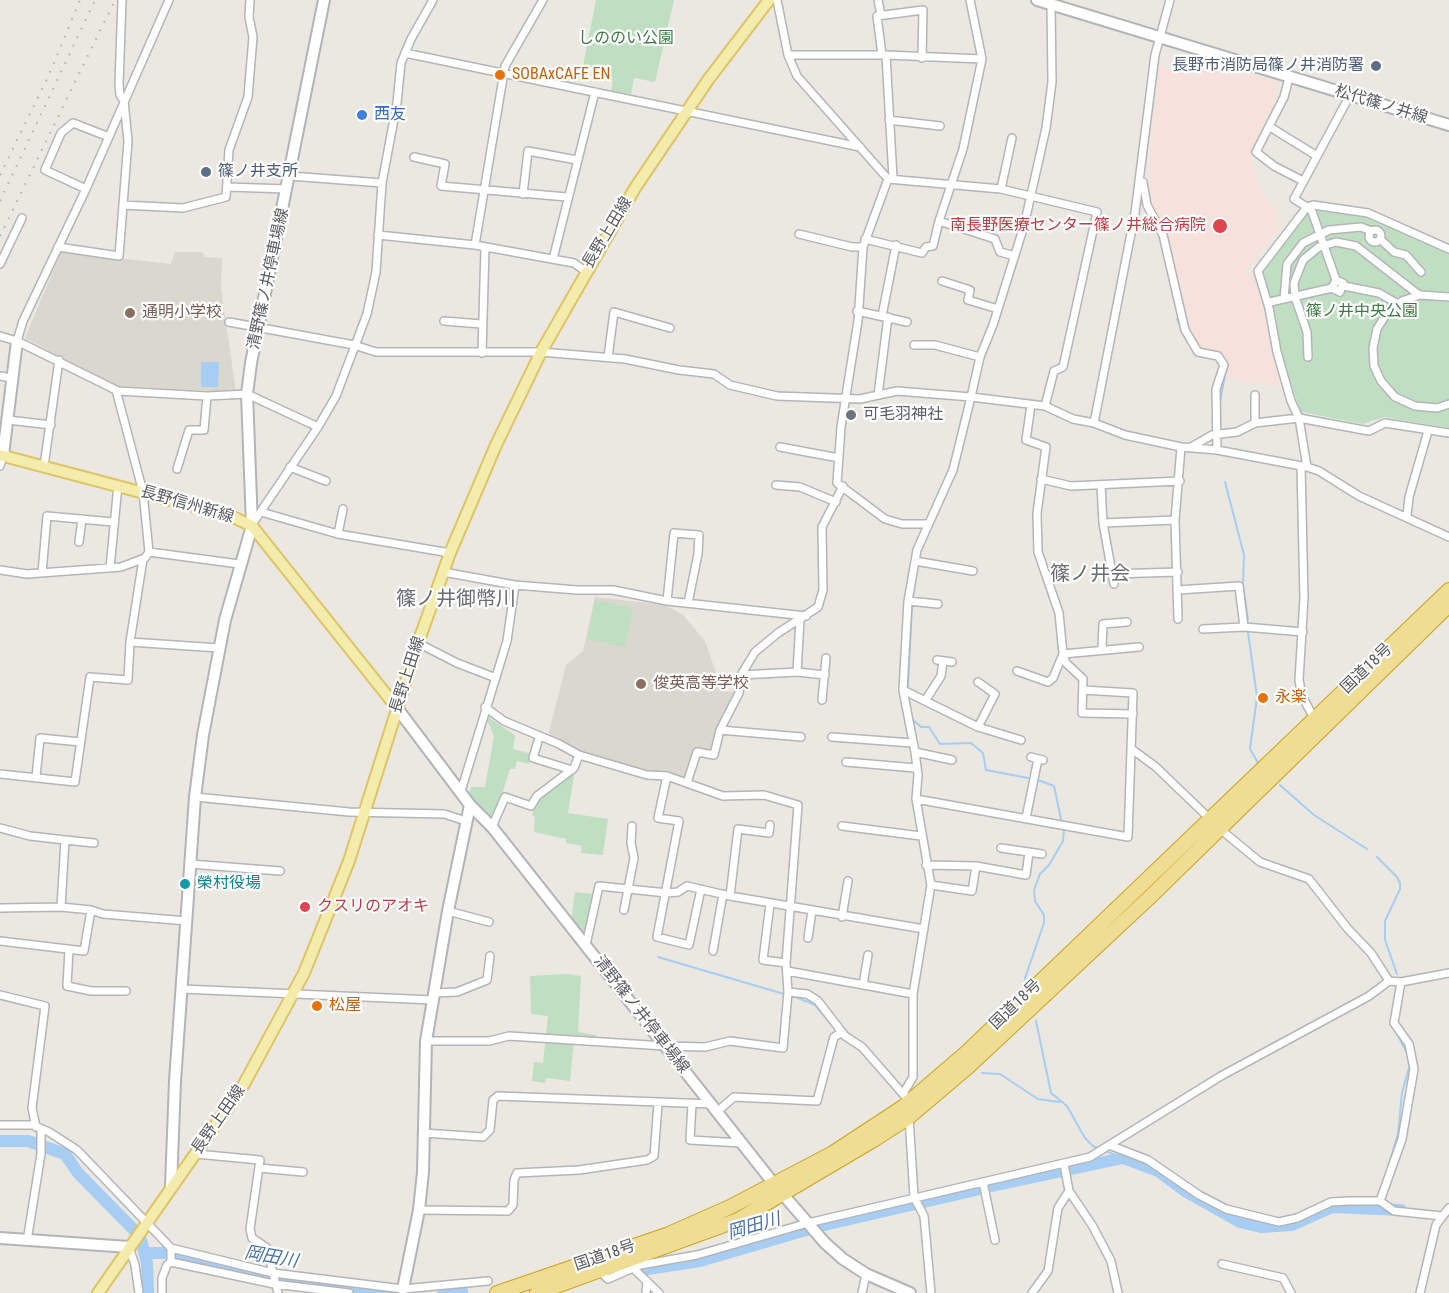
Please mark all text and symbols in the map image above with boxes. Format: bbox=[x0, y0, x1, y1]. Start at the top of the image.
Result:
park label: しののい公園 bbox=[578, 29, 674, 49]
place label: 長野市消防局篠ノ井消防署 bbox=[1172, 56, 1364, 76]
marker: 長野市消防局篠ノ井消防署 bbox=[1369, 59, 1383, 73]
place label: SOBAxCAFE EN bbox=[512, 65, 610, 85]
marker: SOBAxCAFE EN bbox=[493, 68, 507, 82]
street label: 松代篠ノ井線 bbox=[1332, 82, 1430, 128]
place label: 西友 bbox=[374, 105, 406, 125]
marker: 西友 bbox=[355, 108, 369, 122]
place label: 篠ノ井支所 bbox=[218, 162, 298, 182]
marker: 篠ノ井支所 bbox=[199, 165, 213, 179]
street label: 長野上田線 bbox=[579, 194, 637, 272]
street label: 清野篠ノ井停車場線 bbox=[245, 207, 293, 351]
place label: 南長野医療センター篠ノ井総合病院 bbox=[950, 216, 1206, 236]
marker: 南長野医療センター篠ノ井総合病院 bbox=[1211, 217, 1229, 235]
park label: 篠ノ井中央公園 bbox=[1306, 302, 1418, 322]
place label: 通明小学校 bbox=[142, 303, 222, 323]
marker: 通明小学校 bbox=[123, 306, 137, 320]
place label: 可毛羽神社 bbox=[863, 405, 943, 425]
marker: 可毛羽神社 bbox=[844, 408, 858, 422]
street label: 長野信州新線 bbox=[138, 483, 236, 527]
district label: 篠ノ井会 bbox=[1050, 563, 1130, 587]
district label: 篠ノ井御幣川 bbox=[396, 588, 516, 612]
street label: 長野上田線 bbox=[387, 634, 429, 716]
street label: 国道18号 bbox=[1337, 640, 1397, 698]
place label: 俊英高等学校 bbox=[653, 674, 749, 694]
marker: 俊英高等学校 bbox=[634, 677, 648, 691]
place label: 永楽 bbox=[1275, 688, 1307, 708]
marker: 永楽 bbox=[1256, 691, 1270, 705]
place label: 榮村役場 bbox=[197, 874, 261, 894]
marker: 榮村役場 bbox=[178, 877, 192, 891]
place label: クスリのアオキ bbox=[317, 897, 429, 917]
marker: クスリのアオキ bbox=[298, 900, 312, 914]
street label: 清野篠ノ井停車場線 bbox=[589, 952, 693, 1078]
street label: 国道18号 bbox=[986, 976, 1046, 1034]
place label: 松屋 bbox=[329, 996, 361, 1016]
marker: 松屋 bbox=[310, 999, 324, 1013]
street label: 長野上田線 bbox=[188, 1082, 250, 1158]
water label: 岡田川 bbox=[725, 1209, 783, 1245]
street label: 国道18号 bbox=[572, 1237, 638, 1275]
water label: 岡田川 bbox=[243, 1243, 299, 1273]

